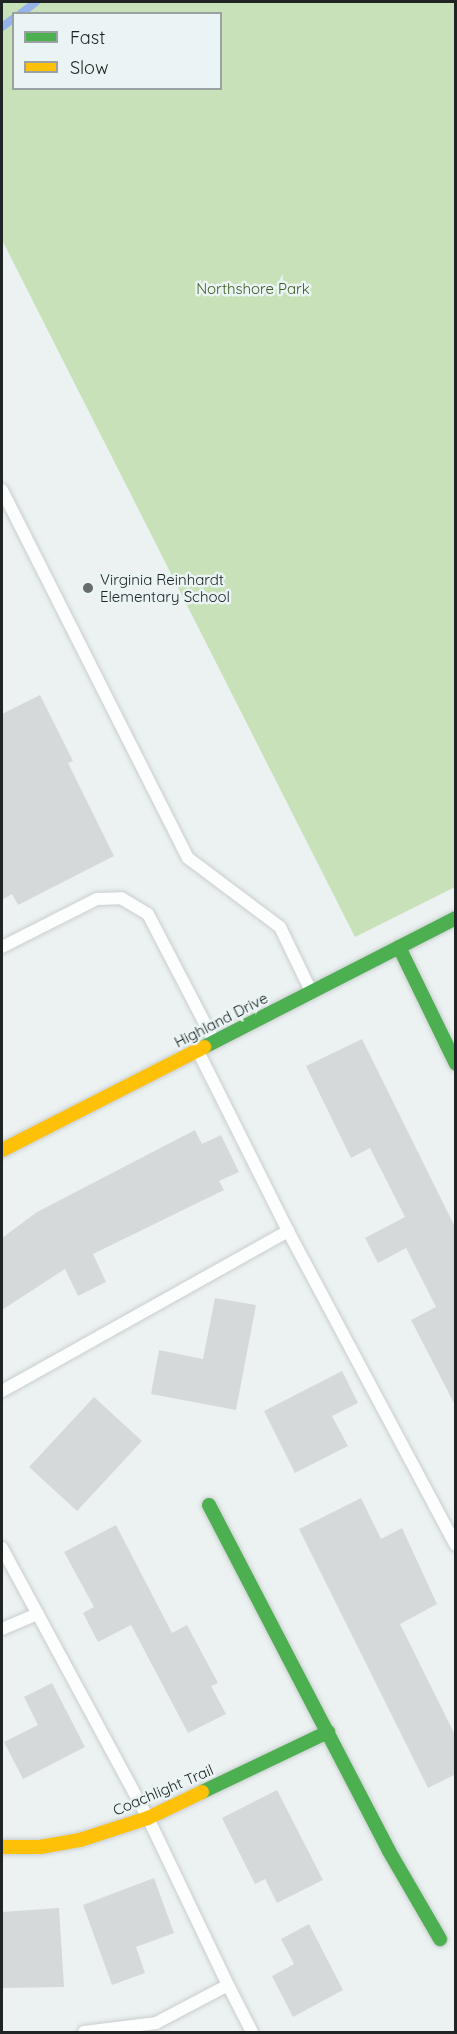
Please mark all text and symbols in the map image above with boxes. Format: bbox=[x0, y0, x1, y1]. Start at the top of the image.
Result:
legend bbox=[12, 12, 222, 90]
text: Fast bbox=[70, 26, 105, 49]
text: Slow bbox=[70, 56, 108, 79]
park label: Northshore Park bbox=[196, 280, 310, 298]
place label: Virginia Reinhardt Elementary School bbox=[100, 570, 230, 605]
marker: Virginia Reinhardt Elementary School bbox=[81, 581, 95, 595]
street label: Highland Drive bbox=[171, 989, 271, 1051]
street label: Coachlight Trail bbox=[110, 1761, 216, 1819]

